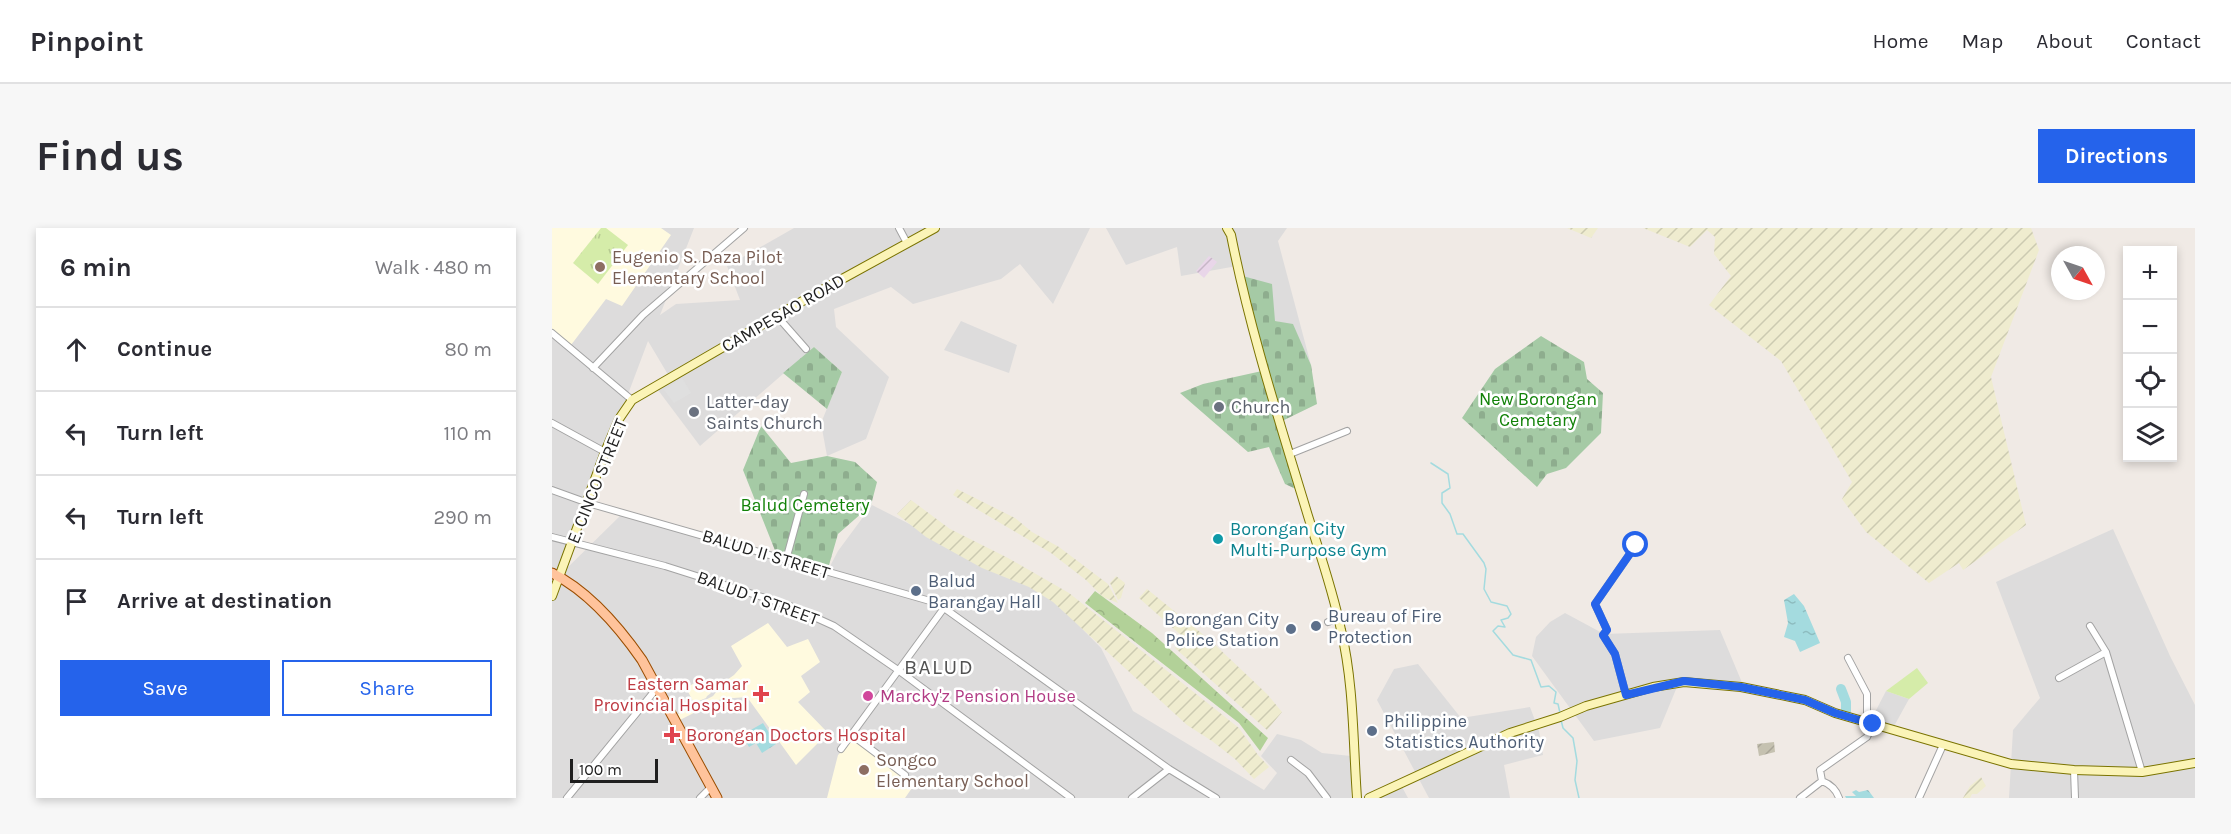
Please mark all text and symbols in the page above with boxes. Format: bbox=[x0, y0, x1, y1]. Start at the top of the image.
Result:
text: Pinpoint bbox=[30, 25, 143, 58]
text: Home bbox=[1873, 29, 1929, 53]
text: Map bbox=[1962, 29, 2003, 53]
text: About bbox=[2036, 29, 2093, 53]
text: Contact bbox=[2126, 29, 2201, 53]
button: Directions bbox=[2038, 129, 2195, 183]
text: Find us bbox=[36, 131, 184, 181]
place label: Eugenio S. Daza Pilot Elementary School bbox=[612, 246, 783, 289]
north arrow bbox=[2051, 246, 2105, 300]
map controls bbox=[2123, 246, 2177, 462]
button: + bbox=[2123, 246, 2177, 300]
text: 6 min bbox=[60, 252, 132, 283]
text: Walk · 480 m bbox=[375, 256, 492, 279]
marker: Eugenio S. Daza Pilot Elementary School bbox=[593, 260, 607, 274]
street label: CAMPESAO ROAD bbox=[717, 269, 849, 357]
button: − bbox=[2123, 300, 2177, 354]
icon: ahead bbox=[60, 333, 93, 366]
text: Continue bbox=[117, 336, 212, 362]
text: 80 m bbox=[444, 338, 492, 361]
button: locate bbox=[2123, 354, 2177, 408]
park label: New Borongan Cemetary bbox=[1479, 388, 1597, 431]
place label: Latter-day Saints Church bbox=[706, 391, 823, 434]
place label: Church bbox=[1231, 396, 1290, 418]
marker: Church bbox=[1212, 400, 1226, 414]
marker: Latter-day Saints Church bbox=[687, 405, 701, 419]
button: layers bbox=[2123, 408, 2177, 462]
street label: E. CINCO STREET bbox=[562, 415, 632, 547]
icon: left bbox=[60, 417, 93, 450]
text: Turn left bbox=[117, 420, 204, 446]
text: 110 m bbox=[443, 422, 492, 445]
park label: Balud Cemetery bbox=[740, 494, 870, 516]
icon: left bbox=[60, 501, 93, 534]
text: Turn left bbox=[117, 504, 204, 530]
text: 290 m bbox=[433, 506, 492, 529]
place label: Borongan City Multi-Purpose Gym bbox=[1230, 518, 1387, 561]
street label: BALUD II STREET bbox=[699, 524, 833, 584]
route start bbox=[1622, 531, 1648, 557]
marker: Borongan City Multi-Purpose Gym bbox=[1211, 532, 1225, 546]
street label: BALUD 1 STREET bbox=[694, 566, 822, 630]
place label: Balud Barangay Hall bbox=[928, 570, 1041, 613]
marker: Balud Barangay Hall bbox=[909, 584, 923, 598]
icon: arrive bbox=[60, 585, 93, 618]
text: Arrive at destination bbox=[117, 588, 332, 614]
place label: Bureau of Fire Protection bbox=[1328, 605, 1442, 648]
place label: Borongan City Police Station bbox=[1164, 608, 1280, 651]
marker: Bureau of Fire Protection bbox=[1309, 619, 1323, 633]
marker: Borongan City Police Station bbox=[1284, 622, 1298, 636]
district label: BALUD bbox=[904, 655, 974, 679]
button: Save bbox=[60, 660, 270, 716]
button: Share bbox=[282, 660, 492, 716]
place label: Eastern Samar Provincial Hospital bbox=[594, 673, 748, 716]
marker: Eastern Samar Provincial Hospital bbox=[752, 685, 770, 703]
place label: Marcky'z Pension House bbox=[880, 685, 1076, 707]
marker: Marcky'z Pension House bbox=[861, 689, 875, 703]
place label: Philippine Statistics Authority bbox=[1384, 710, 1545, 753]
route end bbox=[1859, 710, 1885, 736]
place label: Borongan Doctors Hospital bbox=[686, 724, 906, 746]
marker: Philippine Statistics Authority bbox=[1365, 724, 1379, 738]
marker: Borongan Doctors Hospital bbox=[663, 726, 681, 744]
place label: Songco Elementary School bbox=[876, 749, 1029, 792]
scale bar bbox=[570, 756, 658, 784]
text: 100 m bbox=[579, 760, 622, 779]
marker: Songco Elementary School bbox=[857, 763, 871, 777]

